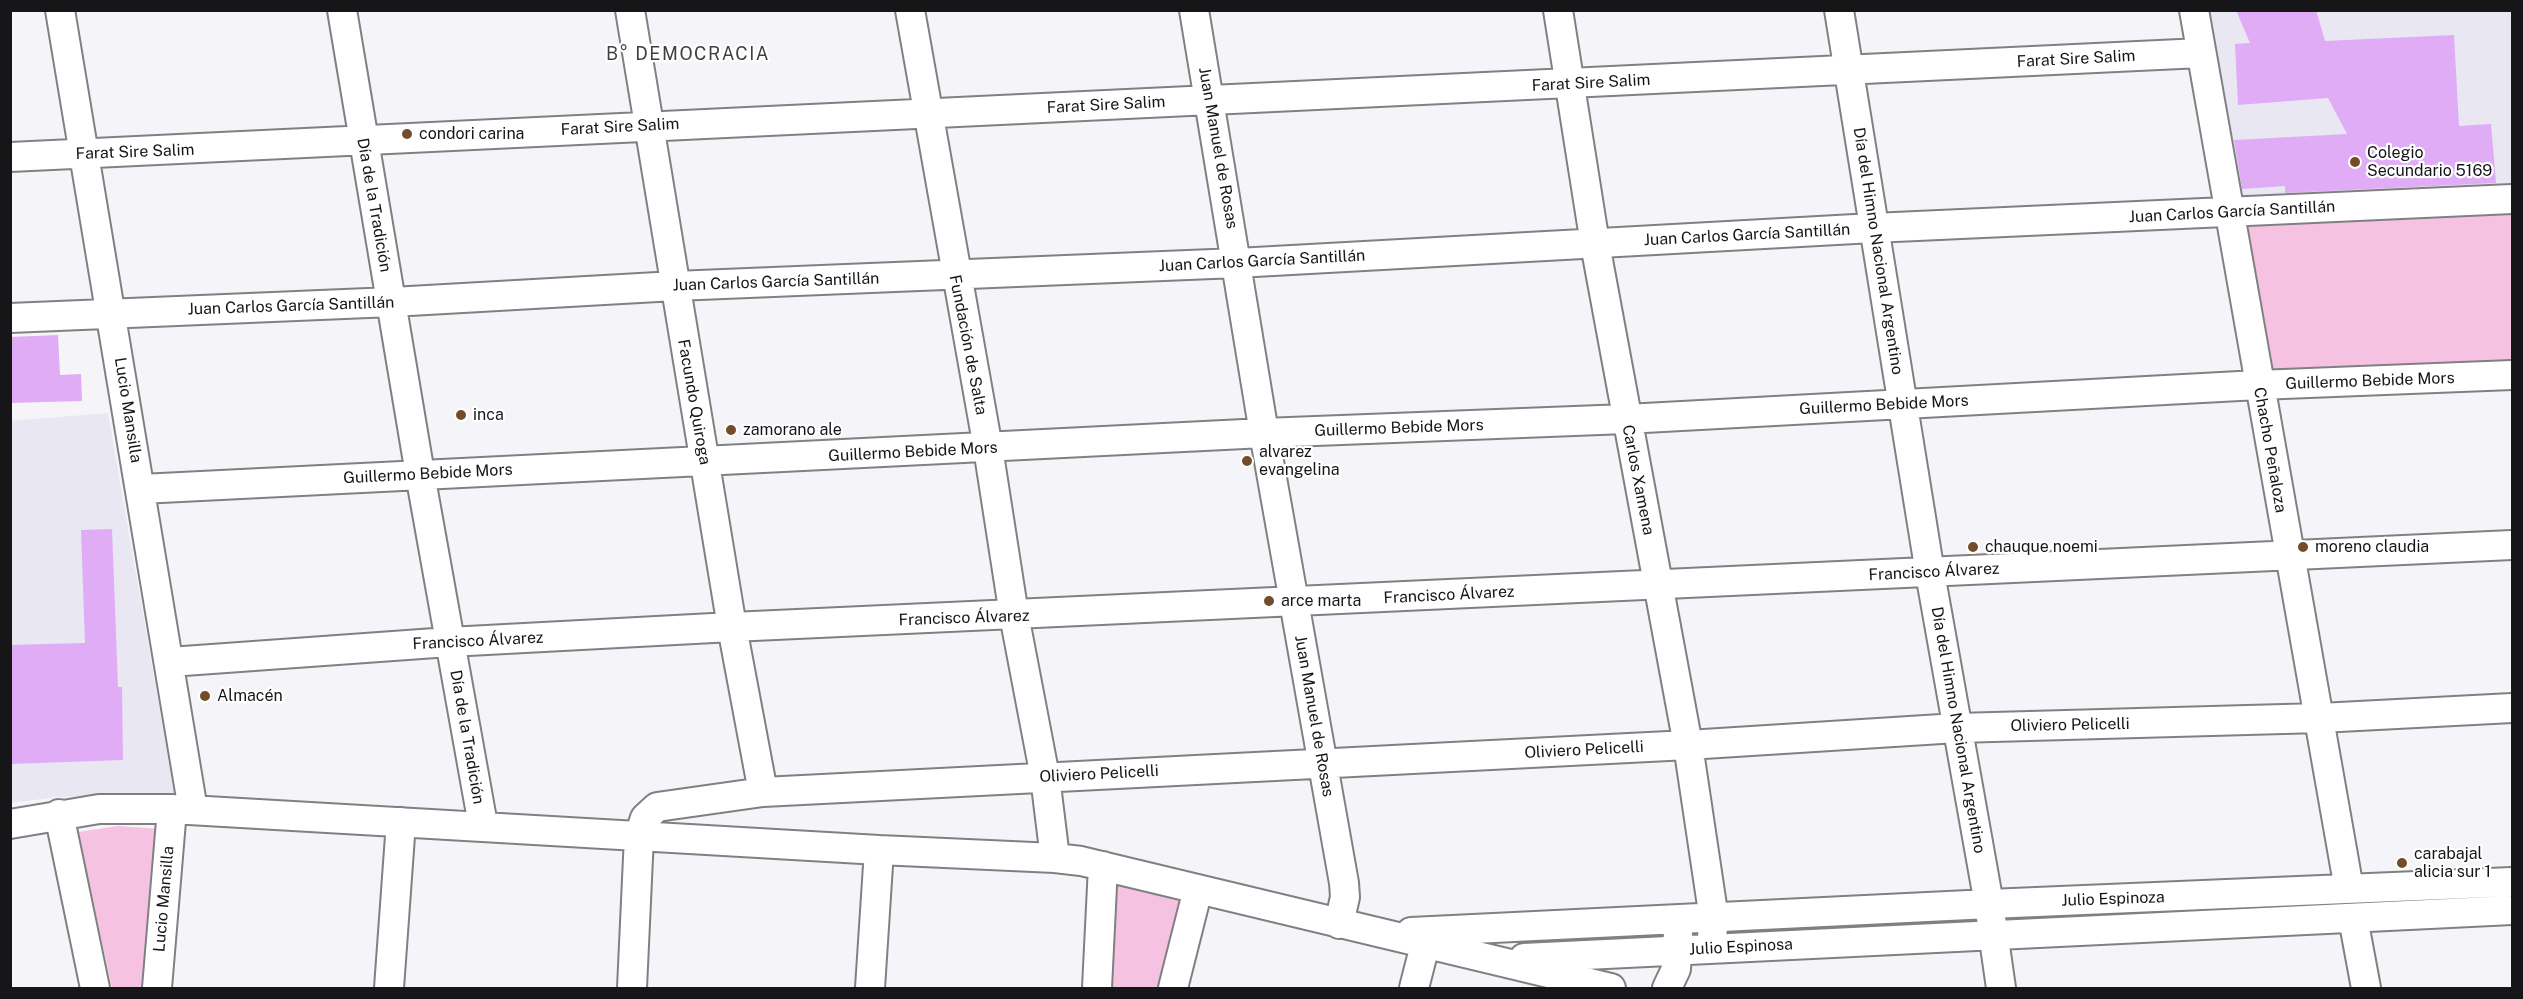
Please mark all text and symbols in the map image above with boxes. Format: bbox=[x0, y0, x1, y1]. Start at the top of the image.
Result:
district label: B° DEMOCRACIA bbox=[606, 43, 770, 65]
street label: Farat Sire Salim bbox=[2016, 46, 2136, 72]
street label: Juan Manuel de Rosas bbox=[1194, 66, 1242, 230]
street label: Farat Sire Salim bbox=[1531, 70, 1651, 96]
street label: Farat Sire Salim bbox=[1046, 92, 1166, 118]
street label: Farat Sire Salim bbox=[560, 114, 680, 140]
place label: condori carina bbox=[419, 124, 524, 144]
street label: Día del Himno Nacional Argentino bbox=[1849, 126, 1907, 376]
marker: condori carina bbox=[400, 127, 414, 141]
street label: Día de la Tradición bbox=[353, 136, 395, 274]
street label: Farat Sire Salim bbox=[75, 140, 195, 164]
place label: Colegio Secundario 5169 bbox=[2367, 143, 2492, 181]
marker: Colegio Secundario 5169 bbox=[2348, 155, 2362, 169]
street label: Juan Carlos García Santillán bbox=[2128, 197, 2336, 227]
street label: Juan Carlos García Santillán bbox=[1643, 220, 1851, 250]
street label: Juan Carlos García Santillán bbox=[1158, 246, 1366, 276]
street label: Juan Carlos García Santillán bbox=[672, 269, 880, 295]
street label: Fundación de Salta bbox=[945, 273, 991, 417]
street label: Juan Carlos García Santillán bbox=[187, 293, 395, 319]
street label: Facundo Quiroga bbox=[674, 338, 714, 466]
street label: Lucio Mansilla bbox=[110, 356, 146, 464]
street label: Guillermo Bebide Mors bbox=[2285, 368, 2455, 394]
street label: Chacho Peñaloza bbox=[2250, 386, 2290, 514]
street label: Guillermo Bebide Mors bbox=[1799, 391, 1969, 419]
place label: inca bbox=[473, 405, 504, 425]
marker: inca bbox=[454, 408, 468, 422]
street label: Guillermo Bebide Mors bbox=[1314, 415, 1484, 441]
place label: zamorano ale bbox=[743, 420, 842, 440]
marker: zamorano ale bbox=[724, 423, 738, 437]
street label: Carlos Xamena bbox=[1618, 423, 1658, 537]
street label: Guillermo Bebide Mors bbox=[828, 438, 998, 466]
place label: alvarez evangelina bbox=[1259, 442, 1340, 480]
marker: alvarez evangelina bbox=[1240, 454, 1254, 468]
street label: Guillermo Bebide Mors bbox=[343, 460, 513, 488]
place label: chauque noemi bbox=[1985, 537, 2098, 557]
place label: moreno claudia bbox=[2315, 537, 2429, 557]
marker: chauque noemi bbox=[1966, 540, 1980, 554]
marker: moreno claudia bbox=[2296, 540, 2310, 554]
street label: Francisco Álvarez bbox=[1868, 559, 2000, 585]
street label: Francisco Álvarez bbox=[1383, 582, 1515, 608]
place label: arce marta bbox=[1281, 591, 1361, 611]
marker: arce marta bbox=[1262, 594, 1276, 608]
street label: Día del Himno Nacional Argentino bbox=[1927, 605, 1989, 855]
street label: Francisco Álvarez bbox=[898, 606, 1030, 630]
street label: Francisco Álvarez bbox=[412, 628, 544, 654]
street label: Juan Manuel de Rosas bbox=[1290, 634, 1338, 798]
street label: Día de la Tradición bbox=[446, 668, 488, 806]
place label: Almacén bbox=[217, 686, 283, 706]
marker: Almacén bbox=[198, 689, 212, 703]
street label: Oliviero Pelicelli bbox=[2010, 714, 2130, 736]
street label: Oliviero Pelicelli bbox=[1524, 737, 1644, 763]
street label: Oliviero Pelicelli bbox=[1039, 761, 1159, 787]
place label: carabajal alicia sur 1 bbox=[2414, 844, 2491, 882]
street label: Lucio Mansilla bbox=[150, 845, 178, 953]
marker: carabajal alicia sur 1 bbox=[2395, 856, 2409, 870]
street label: Julio Espinoza bbox=[2061, 888, 2165, 910]
street label: Julio Espinosa bbox=[1689, 935, 1793, 959]

